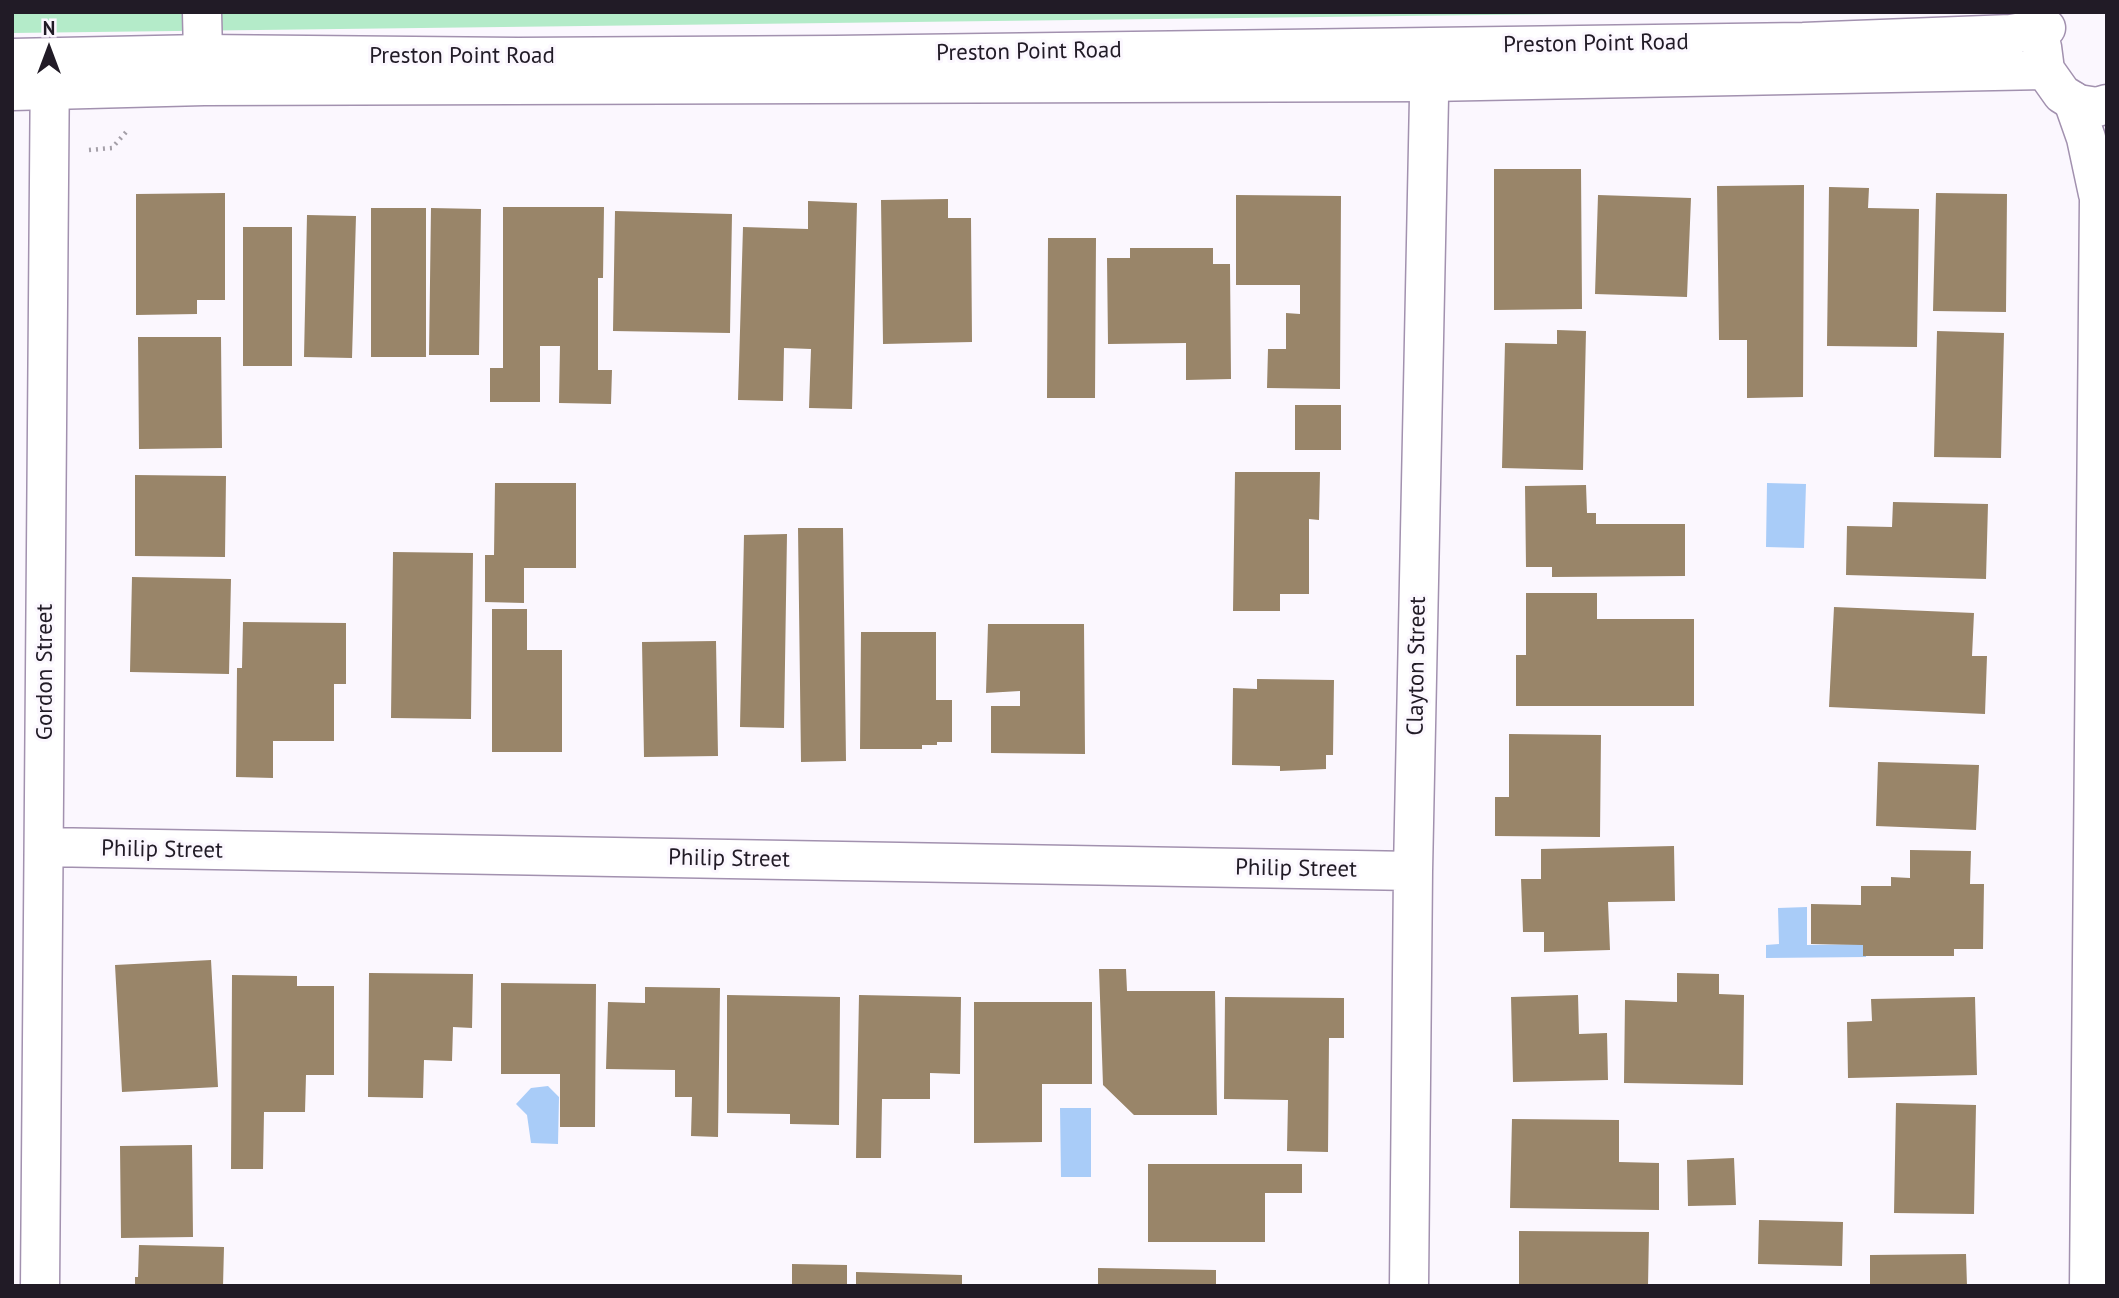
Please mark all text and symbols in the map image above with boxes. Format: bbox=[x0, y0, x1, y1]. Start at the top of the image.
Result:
north arrow bbox=[14, 14, 84, 84]
text: N bbox=[43, 16, 55, 40]
street label: Preston Point Road bbox=[1503, 29, 1689, 59]
street label: Preston Point Road bbox=[936, 37, 1122, 67]
street label: Preston Point Road bbox=[369, 42, 555, 70]
street label: Clayton Street bbox=[1402, 596, 1432, 736]
street label: Gordon Street bbox=[31, 604, 59, 740]
street label: Philip Street bbox=[101, 835, 223, 865]
street label: Philip Street bbox=[668, 844, 790, 874]
street label: Philip Street bbox=[1235, 854, 1357, 884]

